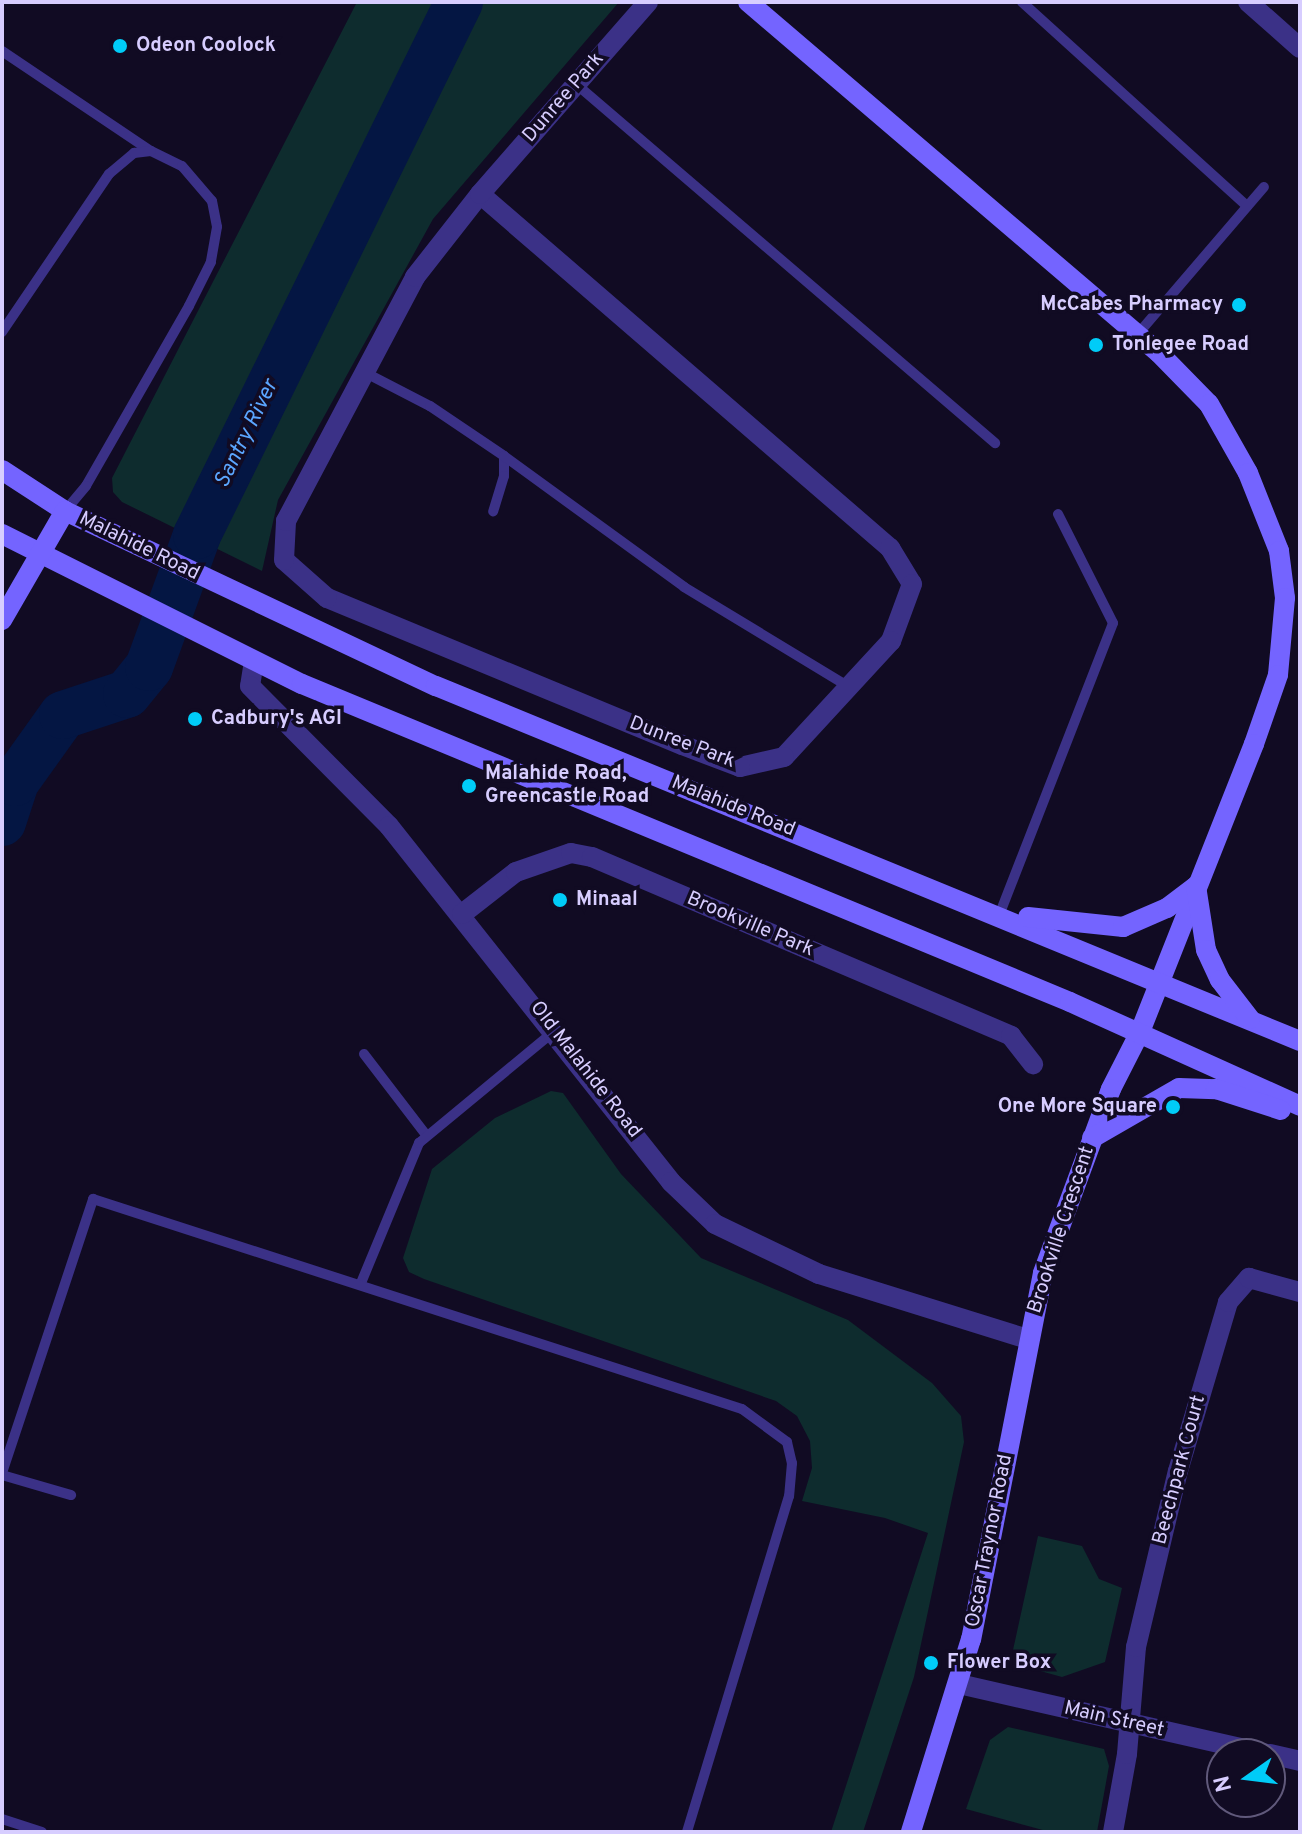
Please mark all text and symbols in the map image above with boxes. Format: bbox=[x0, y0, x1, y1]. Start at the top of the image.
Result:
place label: Odeon Coolock bbox=[136, 34, 276, 58]
marker: Odeon Coolock bbox=[111, 37, 129, 55]
street label: Dunree Park bbox=[518, 48, 610, 148]
place label: McCabes Pharmacy bbox=[1040, 293, 1223, 317]
marker: McCabes Pharmacy bbox=[1230, 296, 1248, 314]
place label: Tonlegee Road bbox=[1112, 333, 1249, 357]
marker: Tonlegee Road bbox=[1087, 336, 1105, 354]
water label: Santry River bbox=[209, 375, 285, 493]
street label: Malahide Road bbox=[75, 507, 203, 587]
place label: Cadbury's AGI bbox=[211, 707, 343, 731]
marker: Cadbury's AGI bbox=[186, 710, 204, 728]
street label: Dunree Park bbox=[626, 712, 738, 774]
place label: Malahide Road, Greencastle Road bbox=[485, 762, 649, 809]
street label: Malahide Road bbox=[668, 771, 798, 843]
marker: Malahide Road, Greencastle Road bbox=[460, 777, 478, 795]
street label: Brookville Park bbox=[683, 887, 817, 963]
place label: Minaal bbox=[576, 888, 638, 912]
marker: Minaal bbox=[551, 891, 569, 909]
street label: Old Malahide Road bbox=[524, 997, 646, 1143]
place label: One More Square bbox=[998, 1095, 1157, 1119]
marker: One More Square bbox=[1164, 1098, 1182, 1116]
street label: Brookville Crescent bbox=[1024, 1143, 1100, 1317]
street label: Beechpark Court bbox=[1149, 1393, 1211, 1547]
street label: Oscar Traynor Road bbox=[961, 1452, 1019, 1630]
place label: Flower Box bbox=[947, 1651, 1051, 1675]
marker: Flower Box bbox=[922, 1654, 940, 1672]
street label: Main Street bbox=[1062, 1697, 1166, 1743]
north arrow bbox=[1206, 1738, 1286, 1818]
text: N bbox=[1209, 1773, 1239, 1794]

